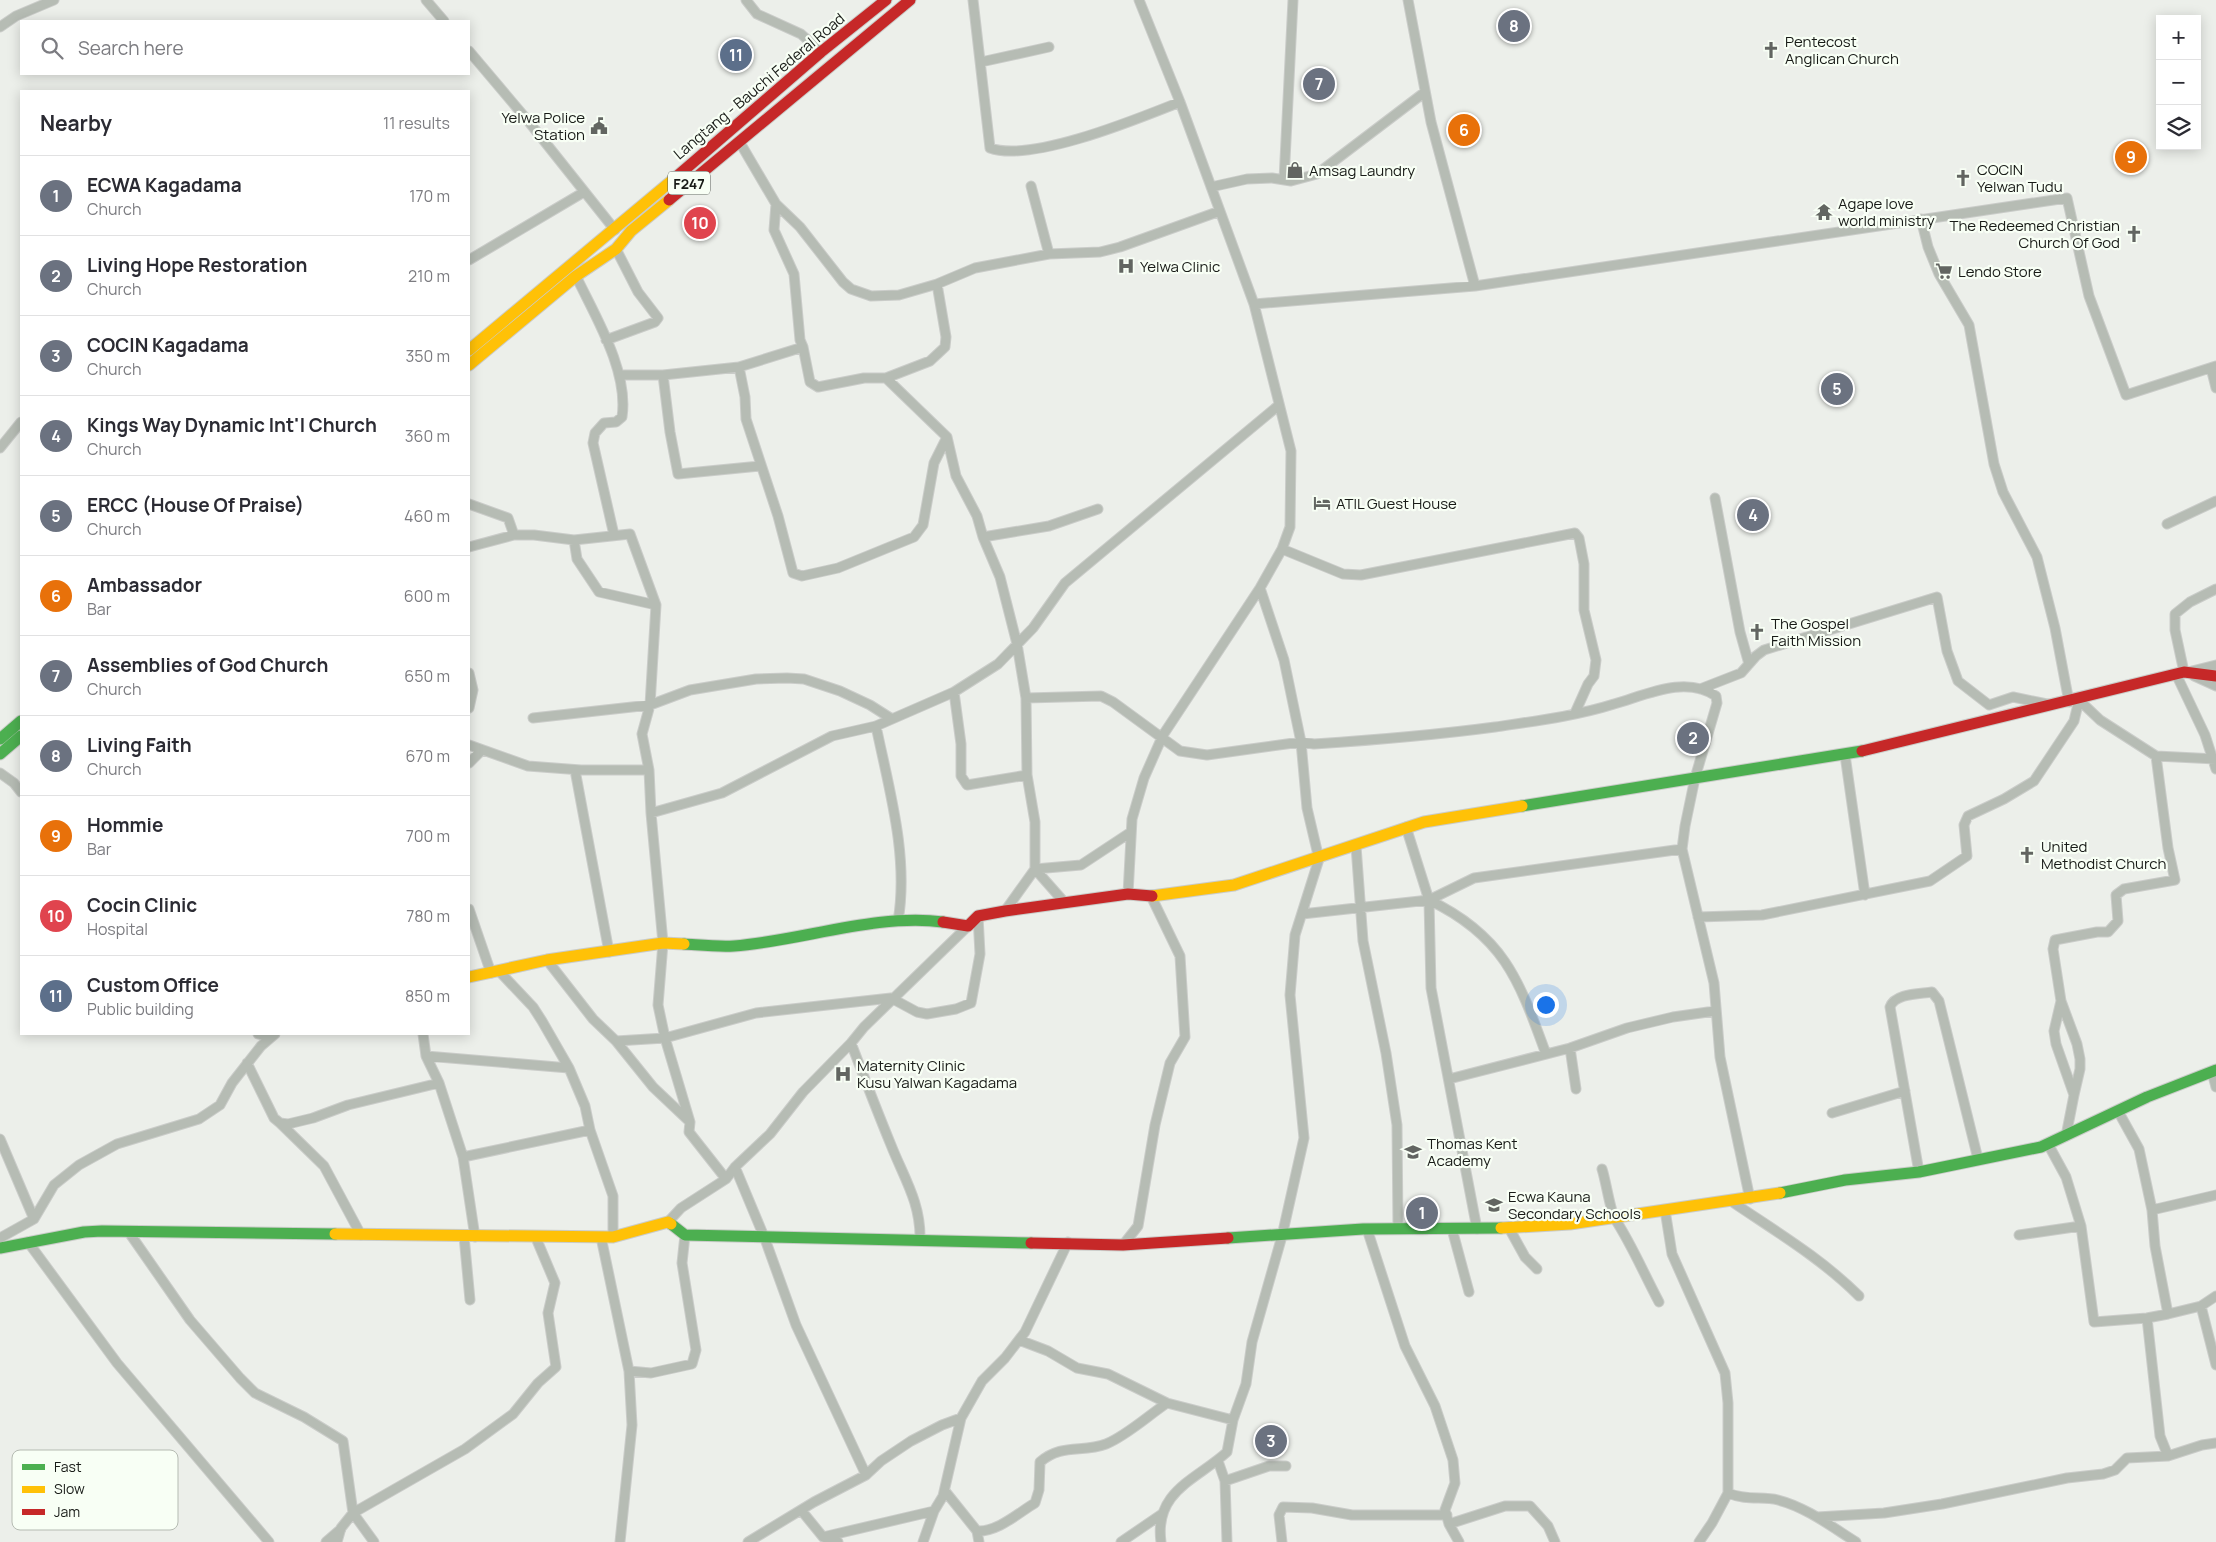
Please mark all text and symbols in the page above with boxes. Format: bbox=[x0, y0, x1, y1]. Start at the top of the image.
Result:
pin: 8 bbox=[1498, 7, 1530, 45]
street label: Langtang - Bauchi Federal Road bbox=[669, 8, 849, 164]
map controls bbox=[2156, 15, 2201, 150]
button: + bbox=[2156, 15, 2201, 60]
search box bbox=[20, 20, 470, 75]
place label: Pentecost Anglican Church bbox=[1785, 31, 1899, 69]
icon: search bbox=[38, 34, 66, 62]
text: Search here bbox=[78, 35, 184, 61]
pin: 11 bbox=[720, 36, 752, 74]
church icon: Pentecost Anglican Church bbox=[1761, 40, 1781, 60]
button: − bbox=[2156, 60, 2201, 105]
pin: 7 bbox=[1303, 65, 1335, 103]
button: layers bbox=[2156, 105, 2201, 150]
place label: Yelwa Police Station bbox=[501, 107, 585, 145]
text: Nearby bbox=[40, 109, 112, 137]
pin: 6 bbox=[1448, 111, 1480, 149]
text: 11 results bbox=[383, 112, 450, 134]
public building icon: Yelwa Police Station bbox=[589, 116, 609, 136]
pin: 9 bbox=[2115, 138, 2147, 176]
place label: COCIN Yelwan Tudu bbox=[1977, 159, 2063, 197]
shop icon: Amsag Laundry bbox=[1285, 160, 1305, 180]
place label: Amsag Laundry bbox=[1309, 160, 1415, 181]
church icon: COCIN Yelwan Tudu bbox=[1953, 168, 1973, 188]
text: ECWA Kagadama bbox=[87, 172, 242, 198]
road number: F247 bbox=[668, 172, 710, 194]
text: 1 bbox=[52, 185, 60, 207]
text: 170 m bbox=[409, 185, 450, 207]
place label: Agape love world ministry bbox=[1838, 193, 1935, 231]
text: Church bbox=[87, 198, 141, 220]
temple icon: Agape love world ministry bbox=[1814, 202, 1834, 222]
pin: 10 bbox=[684, 204, 716, 242]
place label: The Redeemed Christian Church Of God bbox=[1949, 215, 2120, 253]
church icon: The Redeemed Christian Church Of God bbox=[2124, 224, 2144, 244]
text: Living Hope Restoration bbox=[87, 252, 307, 278]
hospital icon: Yelwa Clinic bbox=[1116, 256, 1136, 276]
place label: Yelwa Clinic bbox=[1140, 256, 1220, 277]
supermarket icon: Lendo Store bbox=[1934, 261, 1954, 281]
place label: Lendo Store bbox=[1958, 261, 2042, 282]
text: 2 bbox=[51, 265, 61, 287]
text: 210 m bbox=[408, 265, 450, 287]
text: Church bbox=[87, 278, 141, 300]
text: COCIN Kagadama bbox=[87, 332, 249, 358]
text: 3 bbox=[51, 345, 61, 367]
text: 350 m bbox=[405, 345, 450, 367]
text: Church bbox=[87, 358, 141, 380]
pin: 5 bbox=[1821, 370, 1853, 408]
text: Kings Way Dynamic Int'l Church bbox=[87, 412, 377, 438]
text: 4 bbox=[51, 425, 61, 447]
text: 360 m bbox=[405, 425, 450, 447]
text: Church bbox=[87, 438, 141, 460]
text: ERCC (House Of Praise) bbox=[87, 492, 304, 518]
hotel icon: ATIL Guest House bbox=[1312, 493, 1332, 513]
place label: ATIL Guest House bbox=[1336, 493, 1457, 514]
pin: 4 bbox=[1737, 496, 1769, 534]
text: 5 bbox=[51, 505, 61, 527]
text: 460 m bbox=[404, 505, 450, 527]
text: Church bbox=[87, 518, 141, 540]
text: Ambassador bbox=[87, 572, 202, 598]
text: 6 bbox=[51, 585, 61, 607]
text: 600 m bbox=[404, 585, 450, 607]
text: Bar bbox=[87, 598, 111, 620]
place label: The Gospel Faith Mission bbox=[1771, 613, 1861, 651]
church icon: The Gospel Faith Mission bbox=[1747, 622, 1767, 642]
text: Assemblies of God Church bbox=[87, 652, 328, 678]
text: 7 bbox=[52, 665, 60, 687]
text: 650 m bbox=[404, 665, 450, 687]
text: Church bbox=[87, 678, 141, 700]
pin: 2 bbox=[1677, 719, 1709, 757]
text: Living Faith bbox=[87, 732, 192, 758]
text: 8 bbox=[51, 745, 61, 767]
text: 670 m bbox=[406, 745, 450, 767]
text: Church bbox=[87, 758, 141, 780]
text: Hommie bbox=[87, 812, 163, 838]
text: 9 bbox=[51, 825, 61, 847]
text: 700 m bbox=[406, 825, 450, 847]
place label: United Methodist Church bbox=[2041, 836, 2167, 874]
text: Bar bbox=[87, 838, 111, 860]
church icon: United Methodist Church bbox=[2017, 845, 2037, 865]
text: Cocin Clinic bbox=[87, 892, 197, 918]
text: 10 bbox=[47, 905, 65, 927]
text: 780 m bbox=[406, 905, 450, 927]
text: Hospital bbox=[87, 918, 148, 940]
text: Custom Office bbox=[87, 972, 219, 998]
text: 11 bbox=[49, 985, 63, 1007]
text: 850 m bbox=[405, 985, 450, 1007]
your location bbox=[1533, 992, 1559, 1018]
text: Public building bbox=[87, 998, 194, 1020]
place label: Maternity Clinic Kusu Yalwan Kagadama bbox=[857, 1055, 1017, 1093]
hospital icon: Maternity Clinic Kusu Yalwan Kagadama bbox=[833, 1064, 853, 1084]
place label: Thomas Kent Academy bbox=[1427, 1133, 1517, 1171]
school or university icon: Thomas Kent Academy bbox=[1403, 1142, 1423, 1162]
place label: Ecwa Kauna Secondary Schools bbox=[1508, 1186, 1641, 1224]
pin: 1 bbox=[1406, 1194, 1438, 1232]
school or university icon: Ecwa Kauna Secondary Schools bbox=[1484, 1195, 1504, 1215]
pin: 3 bbox=[1255, 1422, 1287, 1460]
legend bbox=[12, 1450, 178, 1530]
text: Fast bbox=[54, 1457, 82, 1476]
text: Slow bbox=[54, 1479, 85, 1498]
text: Jam bbox=[54, 1502, 80, 1521]

